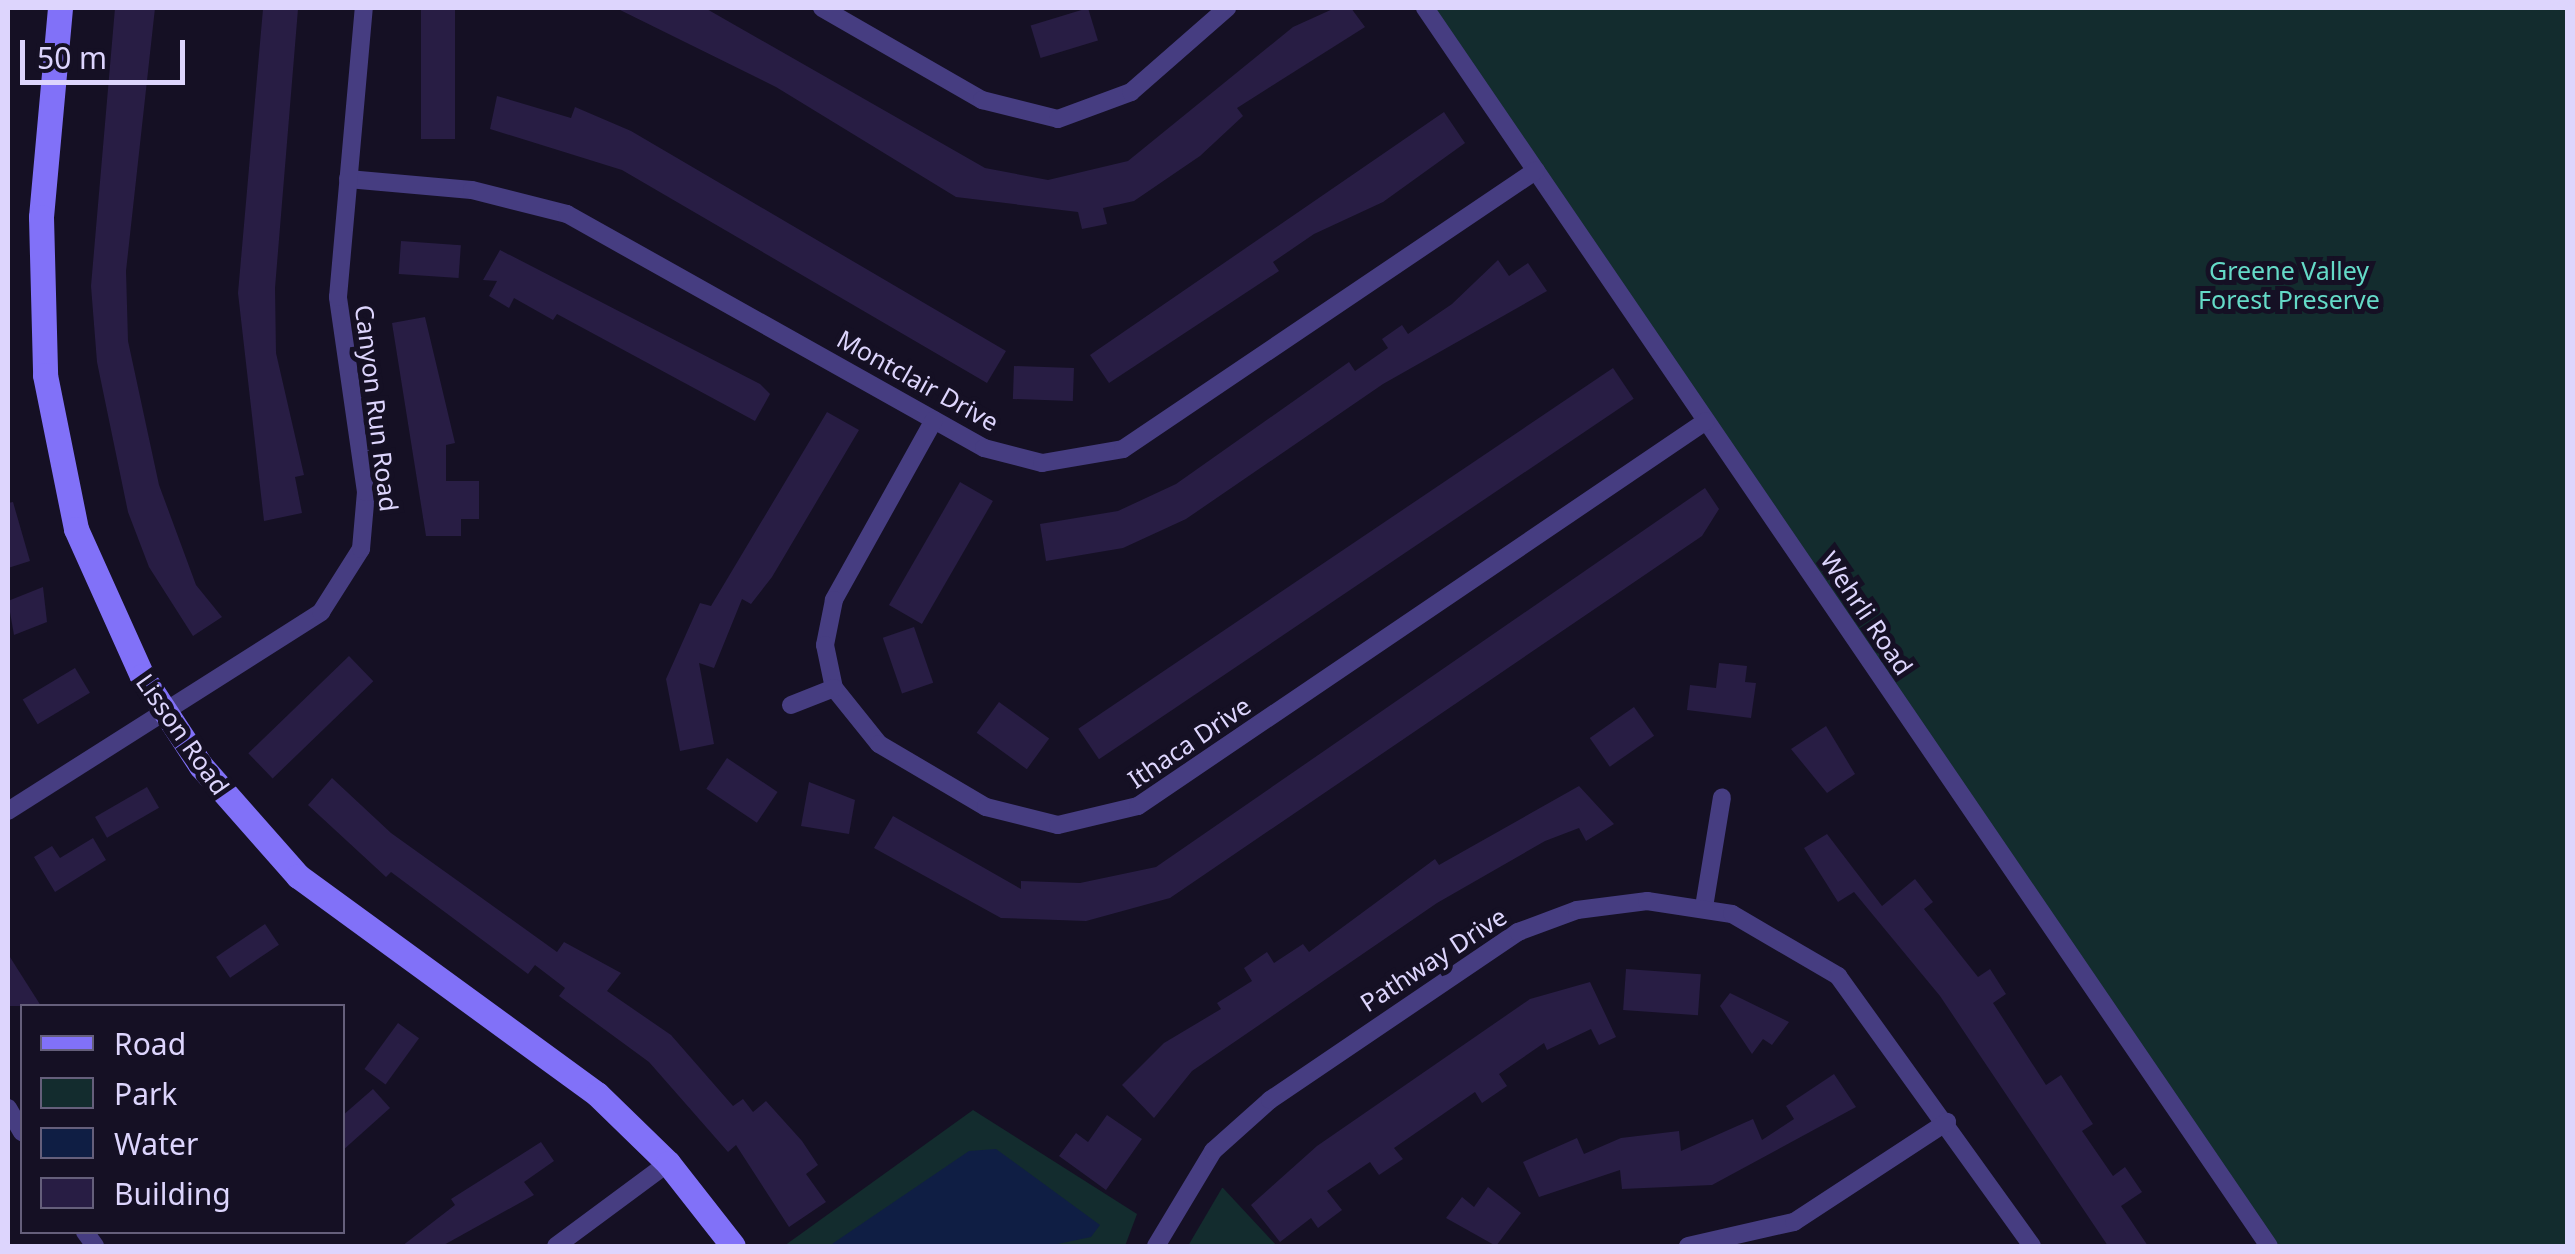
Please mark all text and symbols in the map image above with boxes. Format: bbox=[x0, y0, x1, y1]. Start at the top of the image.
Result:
scale bar bbox=[25, 20, 190, 82]
text: 50 m bbox=[37, 37, 107, 78]
park label: Greene Valley Forest Preserve bbox=[2198, 256, 2380, 315]
street label: Canyon Run Road bbox=[349, 303, 405, 513]
street label: Montclair Drive bbox=[832, 323, 1004, 437]
street label: Wehrli Road bbox=[1815, 546, 1919, 680]
street label: Lisson Road bbox=[130, 668, 236, 800]
street label: Ithaca Drive bbox=[1122, 690, 1256, 794]
street label: Pathway Drive bbox=[1354, 901, 1512, 1017]
legend bbox=[20, 1004, 345, 1234]
text: Road bbox=[114, 1023, 186, 1064]
text: Park bbox=[114, 1073, 177, 1114]
text: Water bbox=[114, 1123, 198, 1164]
text: Building bbox=[114, 1173, 231, 1214]

